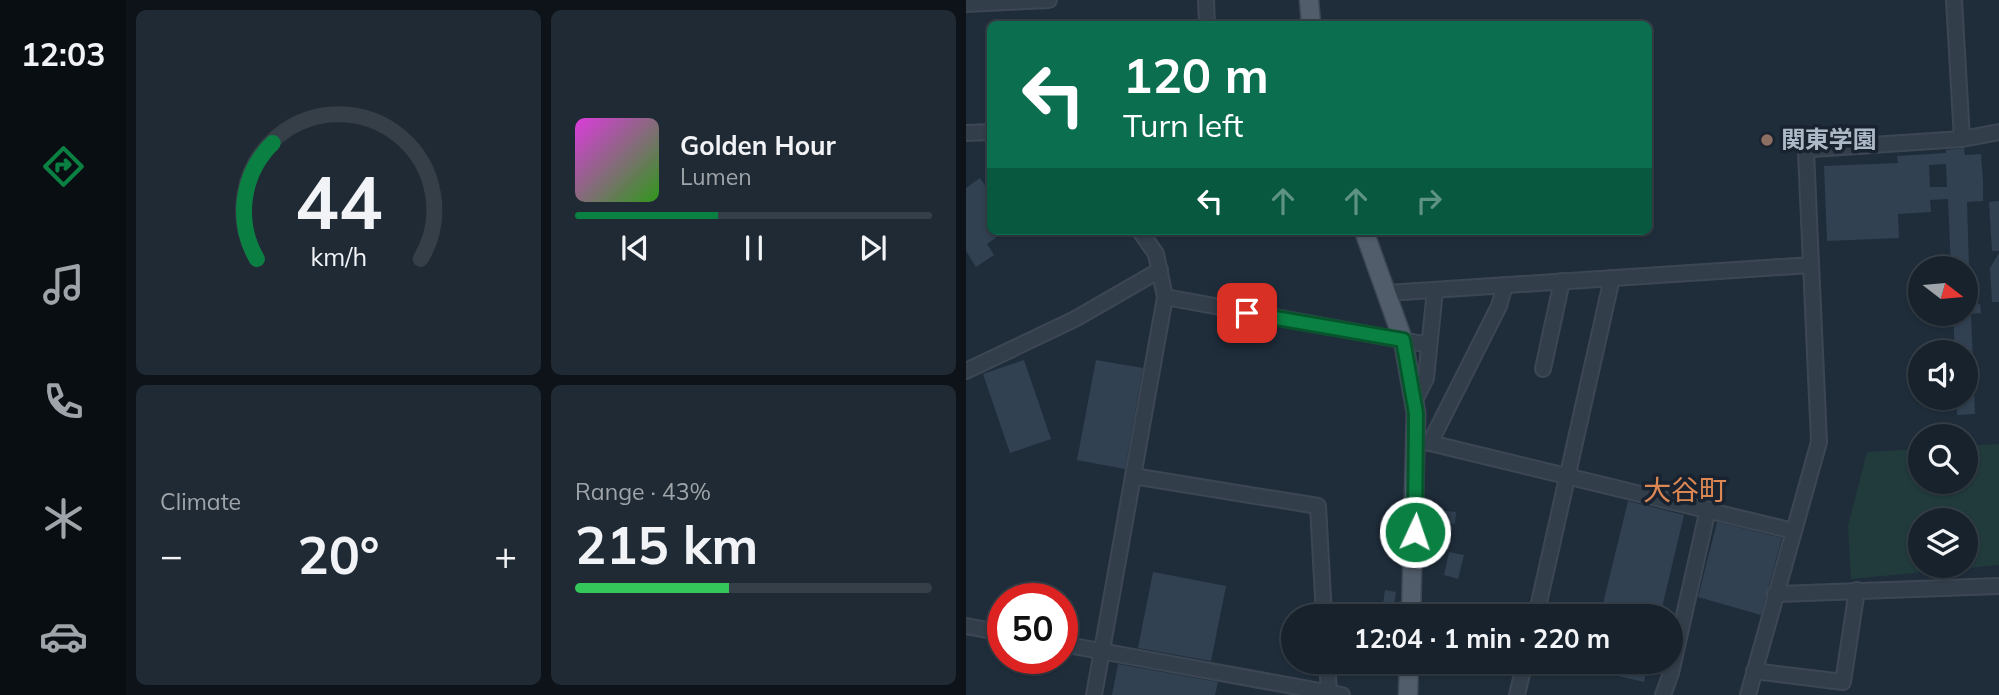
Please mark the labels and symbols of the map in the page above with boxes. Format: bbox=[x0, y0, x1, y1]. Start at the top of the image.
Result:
place label: 関東学園 bbox=[1781, 124, 1877, 154]
marker: 関東学園 bbox=[1759, 132, 1775, 148]
north arrow bbox=[1908, 256, 1978, 326]
pin bbox=[1217, 283, 1277, 343]
district label: 大谷町 bbox=[1643, 472, 1727, 507]
position arrow bbox=[1378, 495, 1452, 569]
speed limit sign: 50 bbox=[987, 583, 1078, 674]

